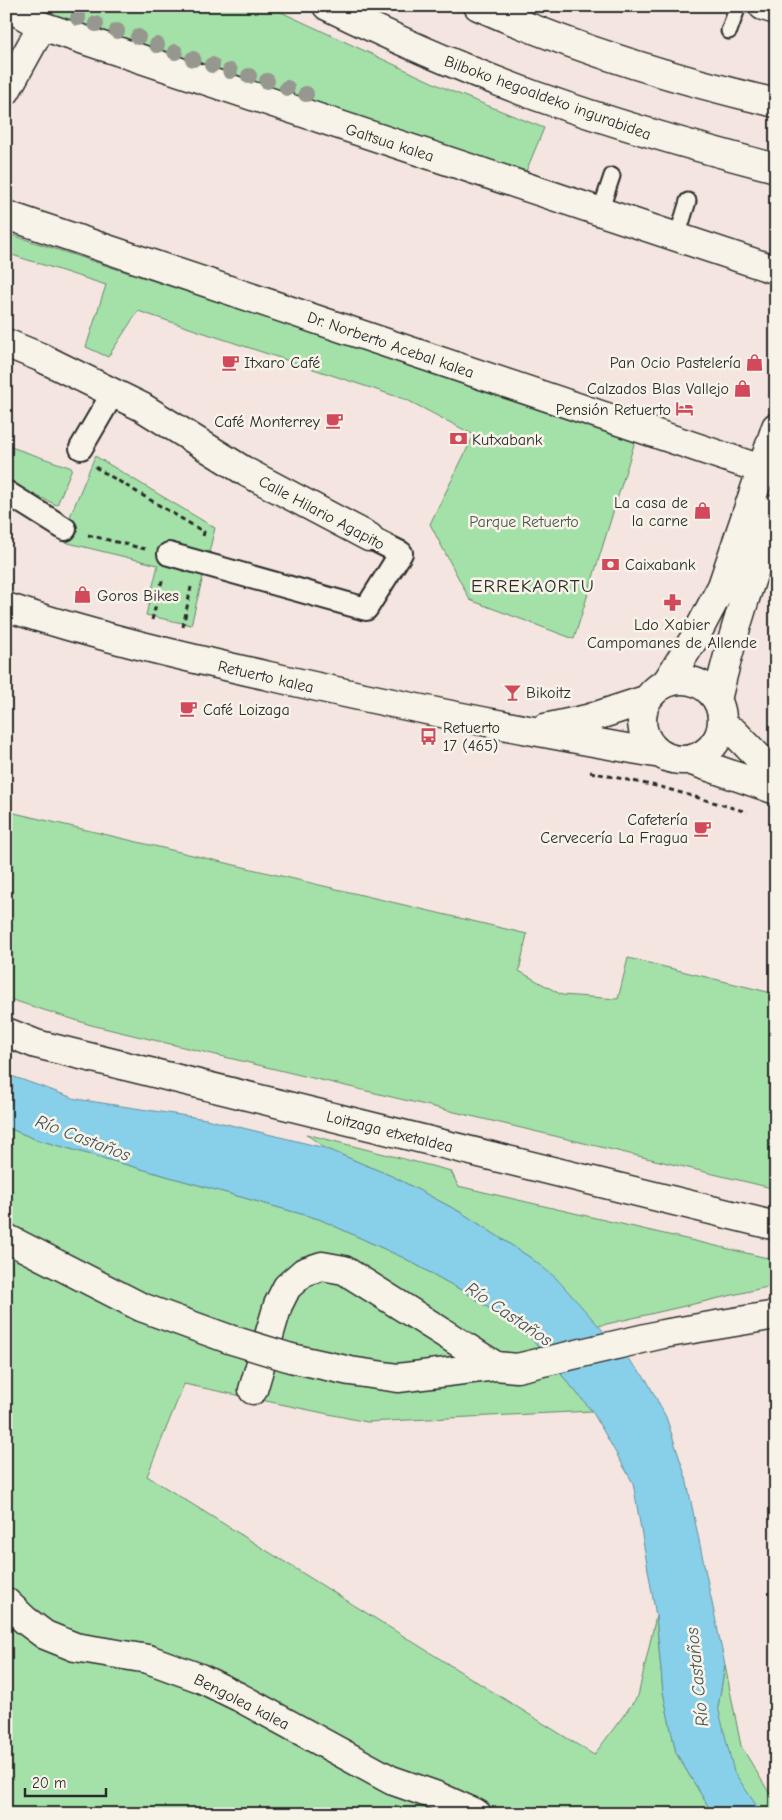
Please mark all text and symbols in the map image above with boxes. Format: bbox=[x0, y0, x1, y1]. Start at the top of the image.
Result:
street label: Bilboko hegoaldeko ingurabidea bbox=[442, 52, 653, 144]
street label: Galtsua kalea bbox=[343, 120, 436, 166]
street label: Dr. Norberto Acebal kalea bbox=[305, 308, 476, 382]
cafe icon: Itxaro Café bbox=[220, 352, 240, 372]
shop icon: Pan Ocio Pastelería bbox=[745, 352, 765, 372]
place label: Itxaro Café bbox=[244, 354, 320, 372]
place label: Pan Ocio Pastelería bbox=[610, 354, 741, 372]
shop icon: Calzados Blas Vallejo bbox=[733, 378, 753, 398]
place label: Calzados Blas Vallejo bbox=[587, 380, 729, 398]
hotel icon: Pensión Retuerto bbox=[675, 399, 695, 419]
place label: Pensión Retuerto bbox=[556, 401, 671, 419]
cafe icon: Café Monterrey bbox=[324, 411, 344, 431]
place label: Café Monterrey bbox=[214, 413, 321, 431]
bank icon: Kutxabank bbox=[448, 429, 468, 449]
place label: Kutxabank bbox=[472, 431, 543, 449]
street label: Calle Hilario Agapito bbox=[256, 472, 388, 554]
place label: La casa de la carne bbox=[614, 494, 688, 530]
shop icon: La casa de la carne bbox=[692, 501, 712, 521]
park label: Parque Retuerto bbox=[469, 513, 579, 531]
bank icon: Caixabank bbox=[601, 554, 621, 574]
place label: Caixabank bbox=[625, 556, 696, 574]
district label: ERREKAORTU bbox=[471, 575, 595, 597]
shop icon: Goros Bikes bbox=[73, 585, 93, 605]
place label: Goros Bikes bbox=[97, 587, 179, 605]
pharmacy icon: Ldo Xabier Campomanes de Allende bbox=[662, 592, 682, 612]
place label: Ldo Xabier Campomanes de Allende bbox=[587, 616, 757, 652]
street label: Retuerto kalea bbox=[216, 657, 315, 697]
bar icon: Bikoitz bbox=[502, 682, 522, 702]
place label: Bikoitz bbox=[526, 684, 571, 702]
cafe icon: Café Loizaga bbox=[179, 699, 199, 719]
place label: Café Loizaga bbox=[203, 701, 290, 719]
place label: Retuerto 17 (465) bbox=[443, 719, 500, 755]
bus stop icon: Retuerto 17 (465) bbox=[419, 726, 439, 746]
place label: Cafetería Cervecería La Fragua bbox=[540, 811, 688, 847]
cafe icon: Cafetería Cervecería La Fragua bbox=[692, 818, 712, 838]
street label: Loitzaga etxetaldea bbox=[325, 1108, 455, 1156]
water label: Río Castaños bbox=[33, 1111, 134, 1166]
water label: Río Castaños bbox=[462, 1278, 556, 1351]
water label: Río Castaños bbox=[682, 1626, 713, 1728]
street label: Bengolea kalea bbox=[191, 1670, 292, 1734]
scale bar bbox=[25, 1765, 106, 1797]
text: 20 m bbox=[32, 1774, 66, 1792]

